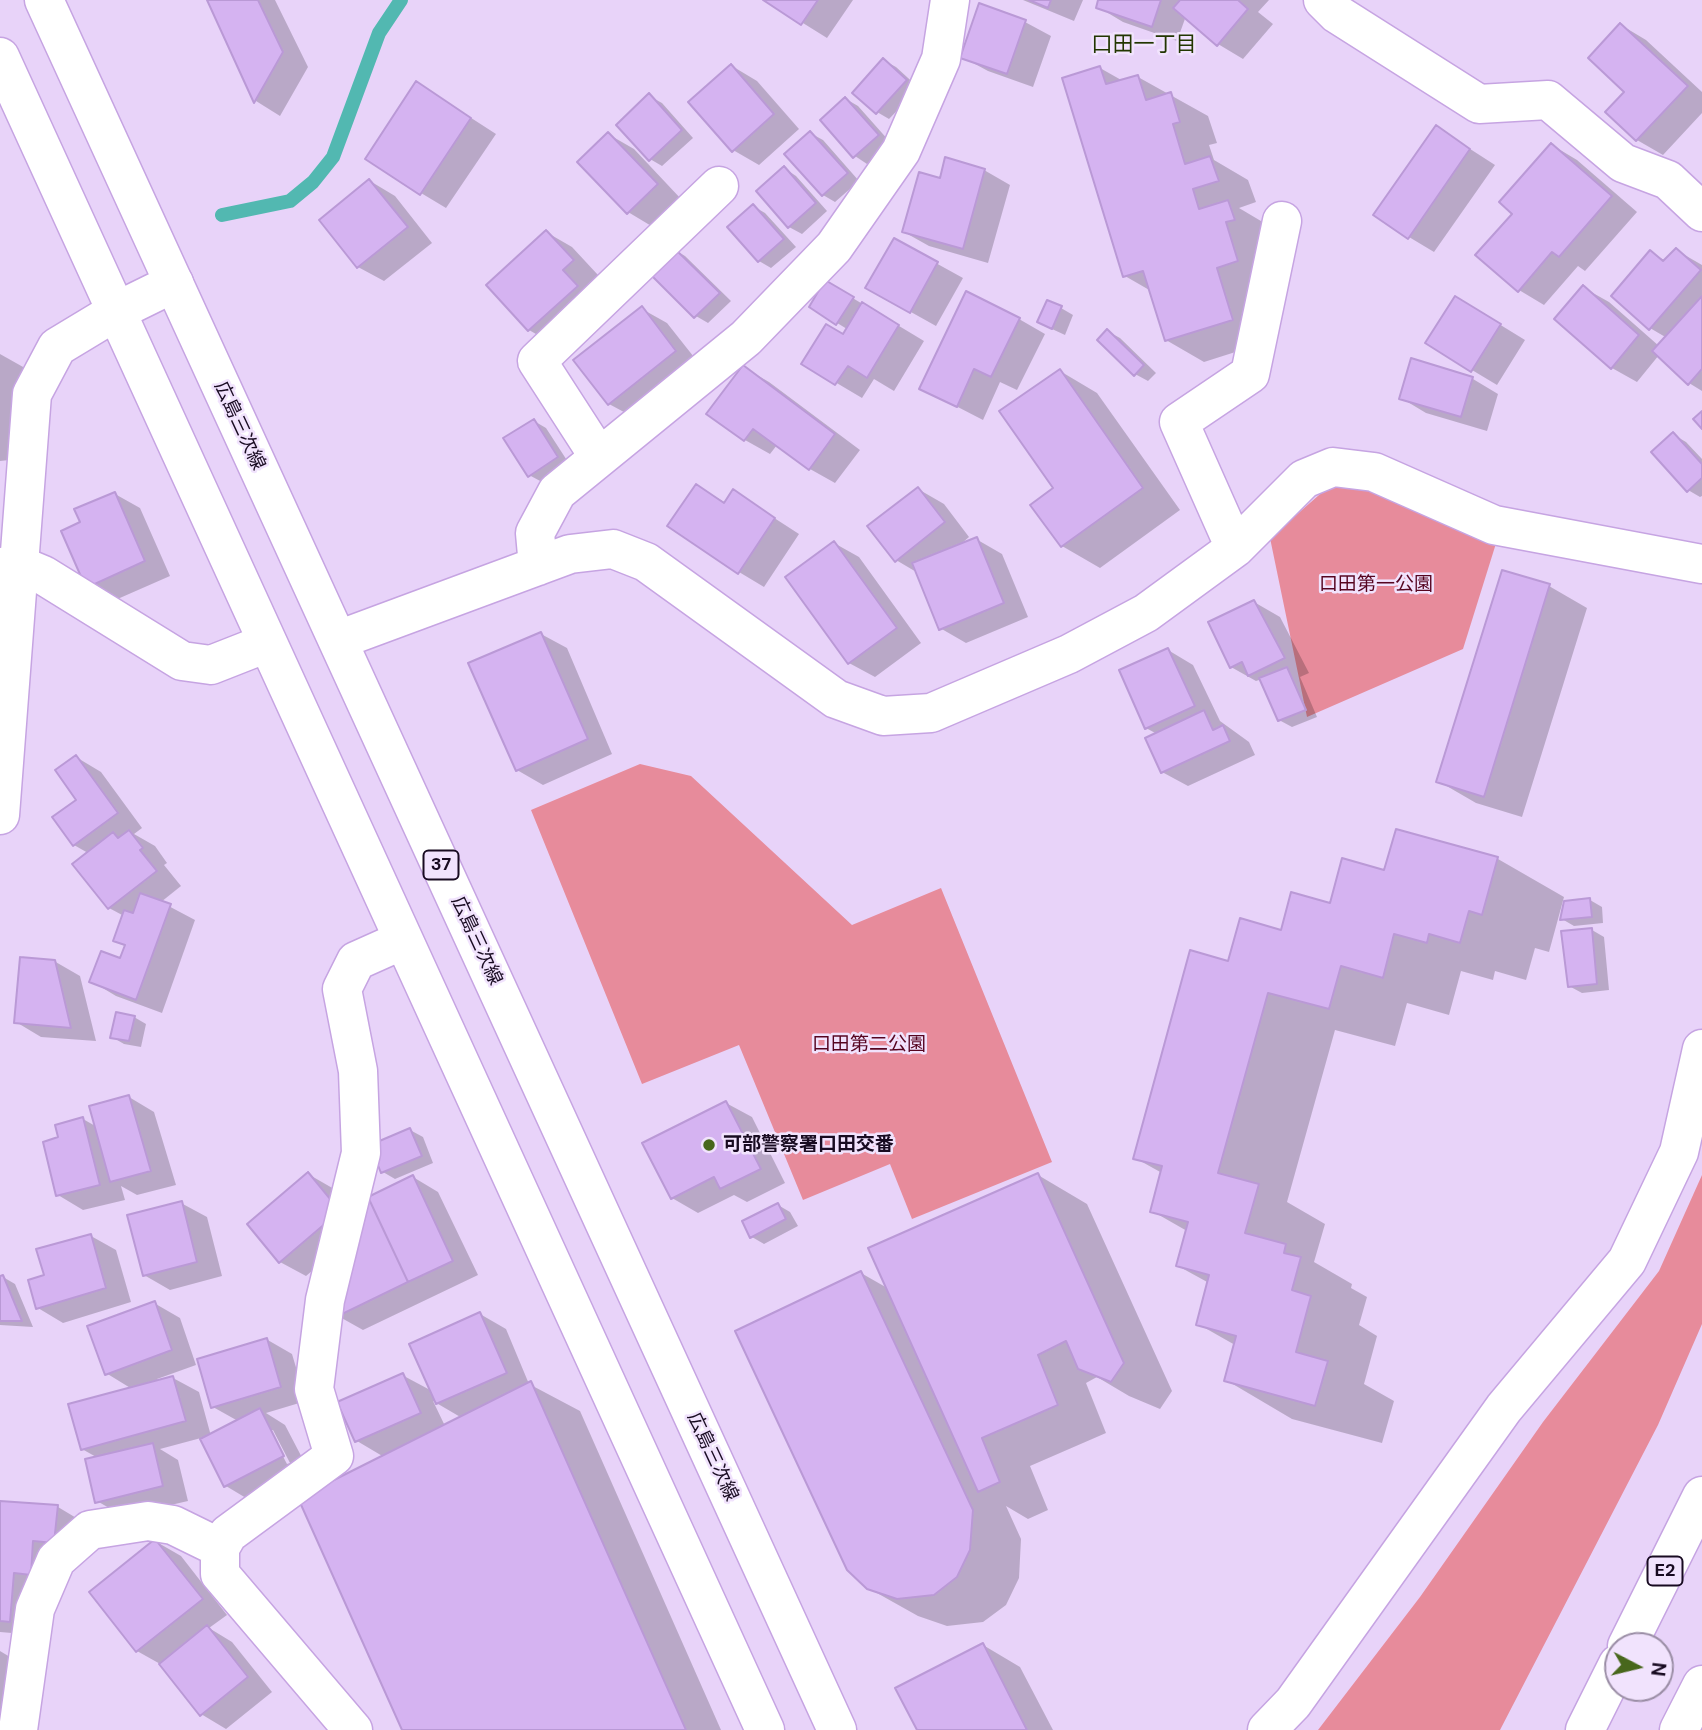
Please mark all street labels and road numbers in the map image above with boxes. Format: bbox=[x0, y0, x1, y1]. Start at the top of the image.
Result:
street label: 広島三次線 bbox=[209, 378, 269, 474]
road number: 37 bbox=[424, 850, 458, 880]
street label: 広島三次線 bbox=[446, 893, 506, 989]
street label: 広島三次線 bbox=[682, 1409, 742, 1505]
road number: E2 bbox=[1648, 1556, 1682, 1586]

